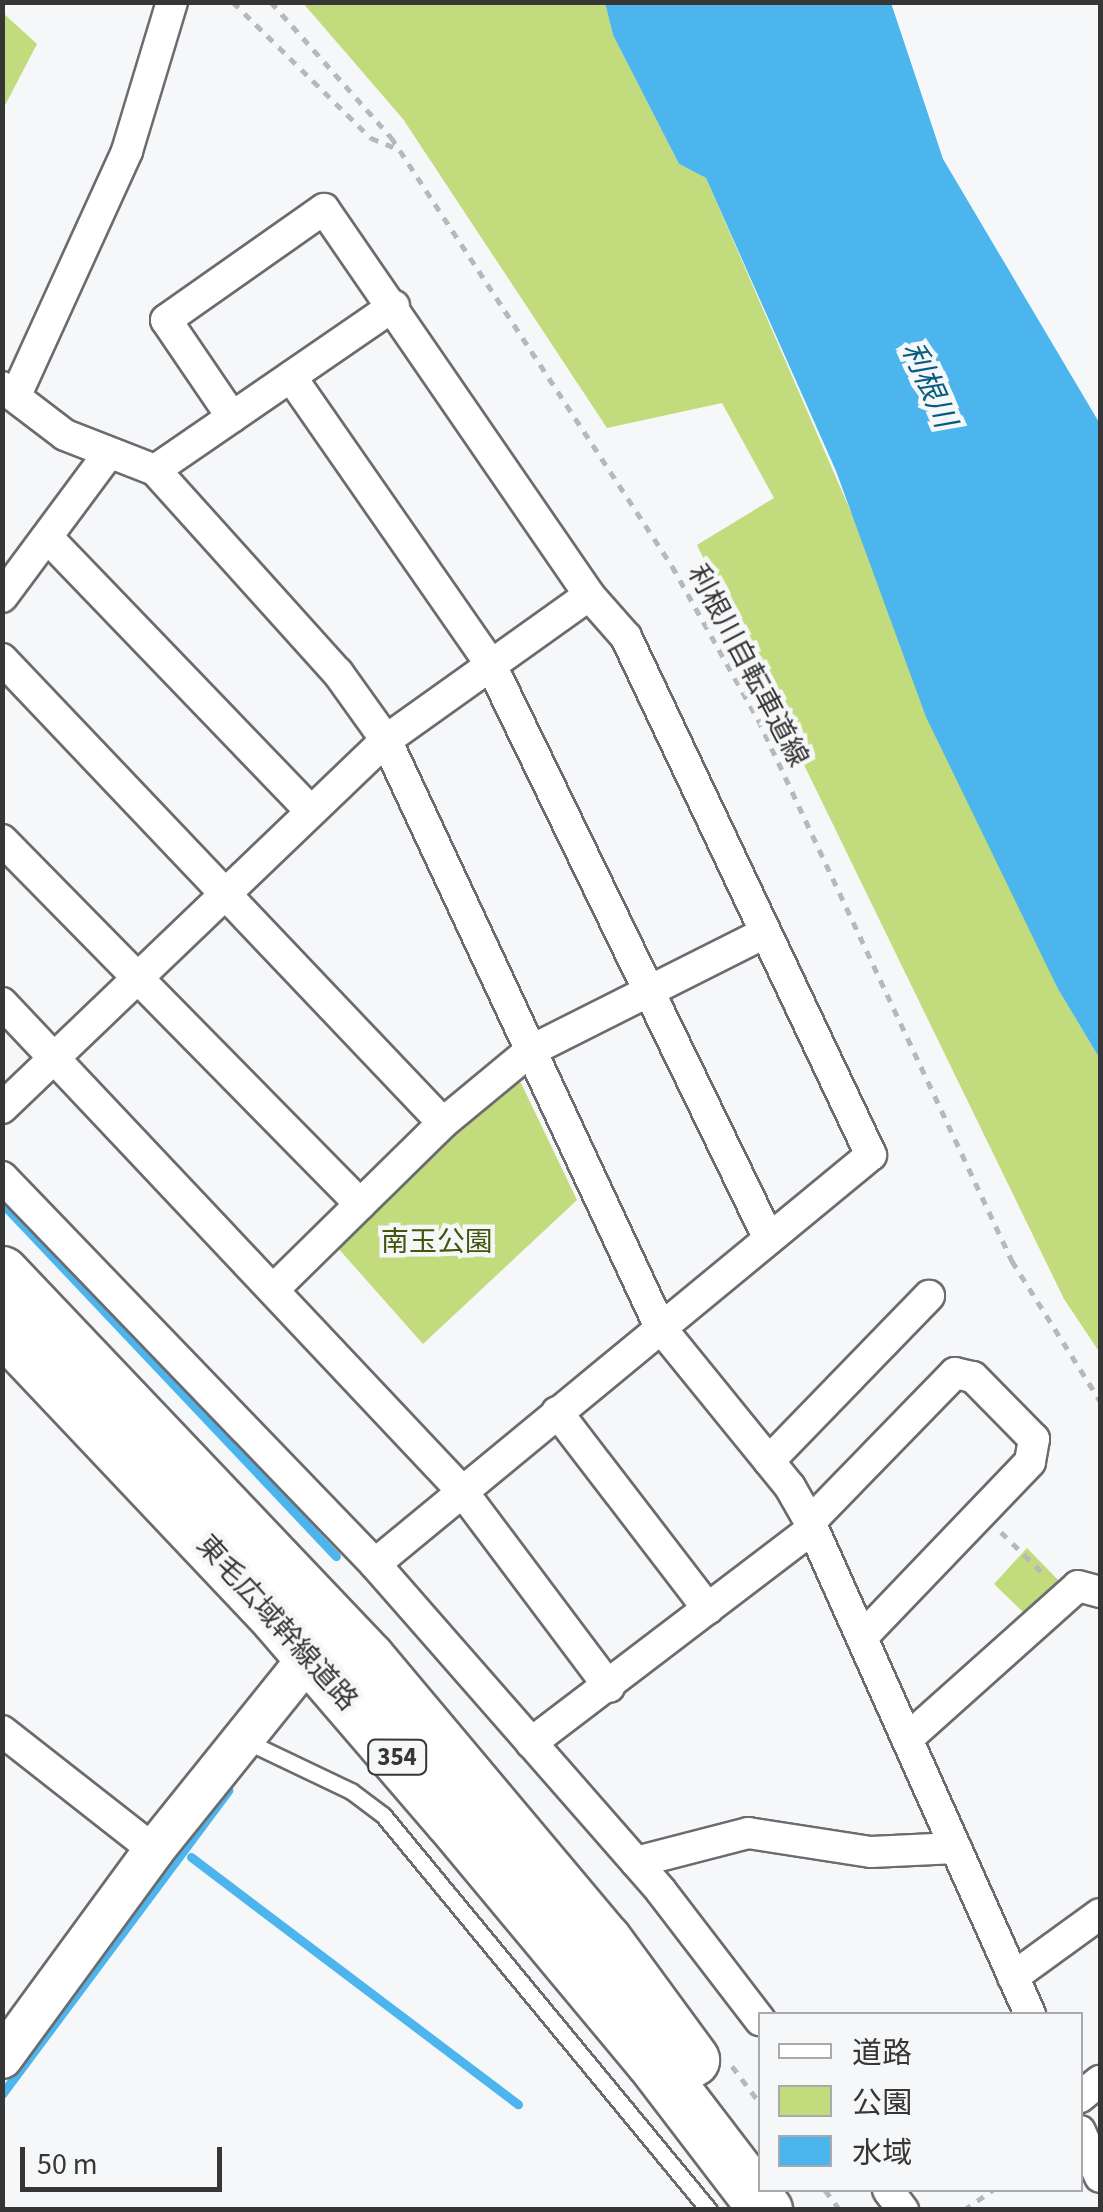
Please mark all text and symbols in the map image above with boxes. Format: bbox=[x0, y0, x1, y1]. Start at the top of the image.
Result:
water label: 利根川 bbox=[893, 337, 963, 433]
street label: 利根川自転車道線 bbox=[681, 559, 815, 773]
park label: 南玉公園 bbox=[381, 1225, 493, 1259]
street label: 東毛広域幹線道路 bbox=[190, 1529, 364, 1717]
road number: 354 bbox=[367, 1737, 427, 1777]
legend bbox=[758, 2012, 1083, 2192]
text: 道路 bbox=[852, 2032, 912, 2075]
text: 公園 bbox=[852, 2082, 912, 2125]
scale bar bbox=[25, 2127, 228, 2189]
text: 水域 bbox=[852, 2132, 912, 2175]
text: 50 m bbox=[37, 2143, 98, 2186]

